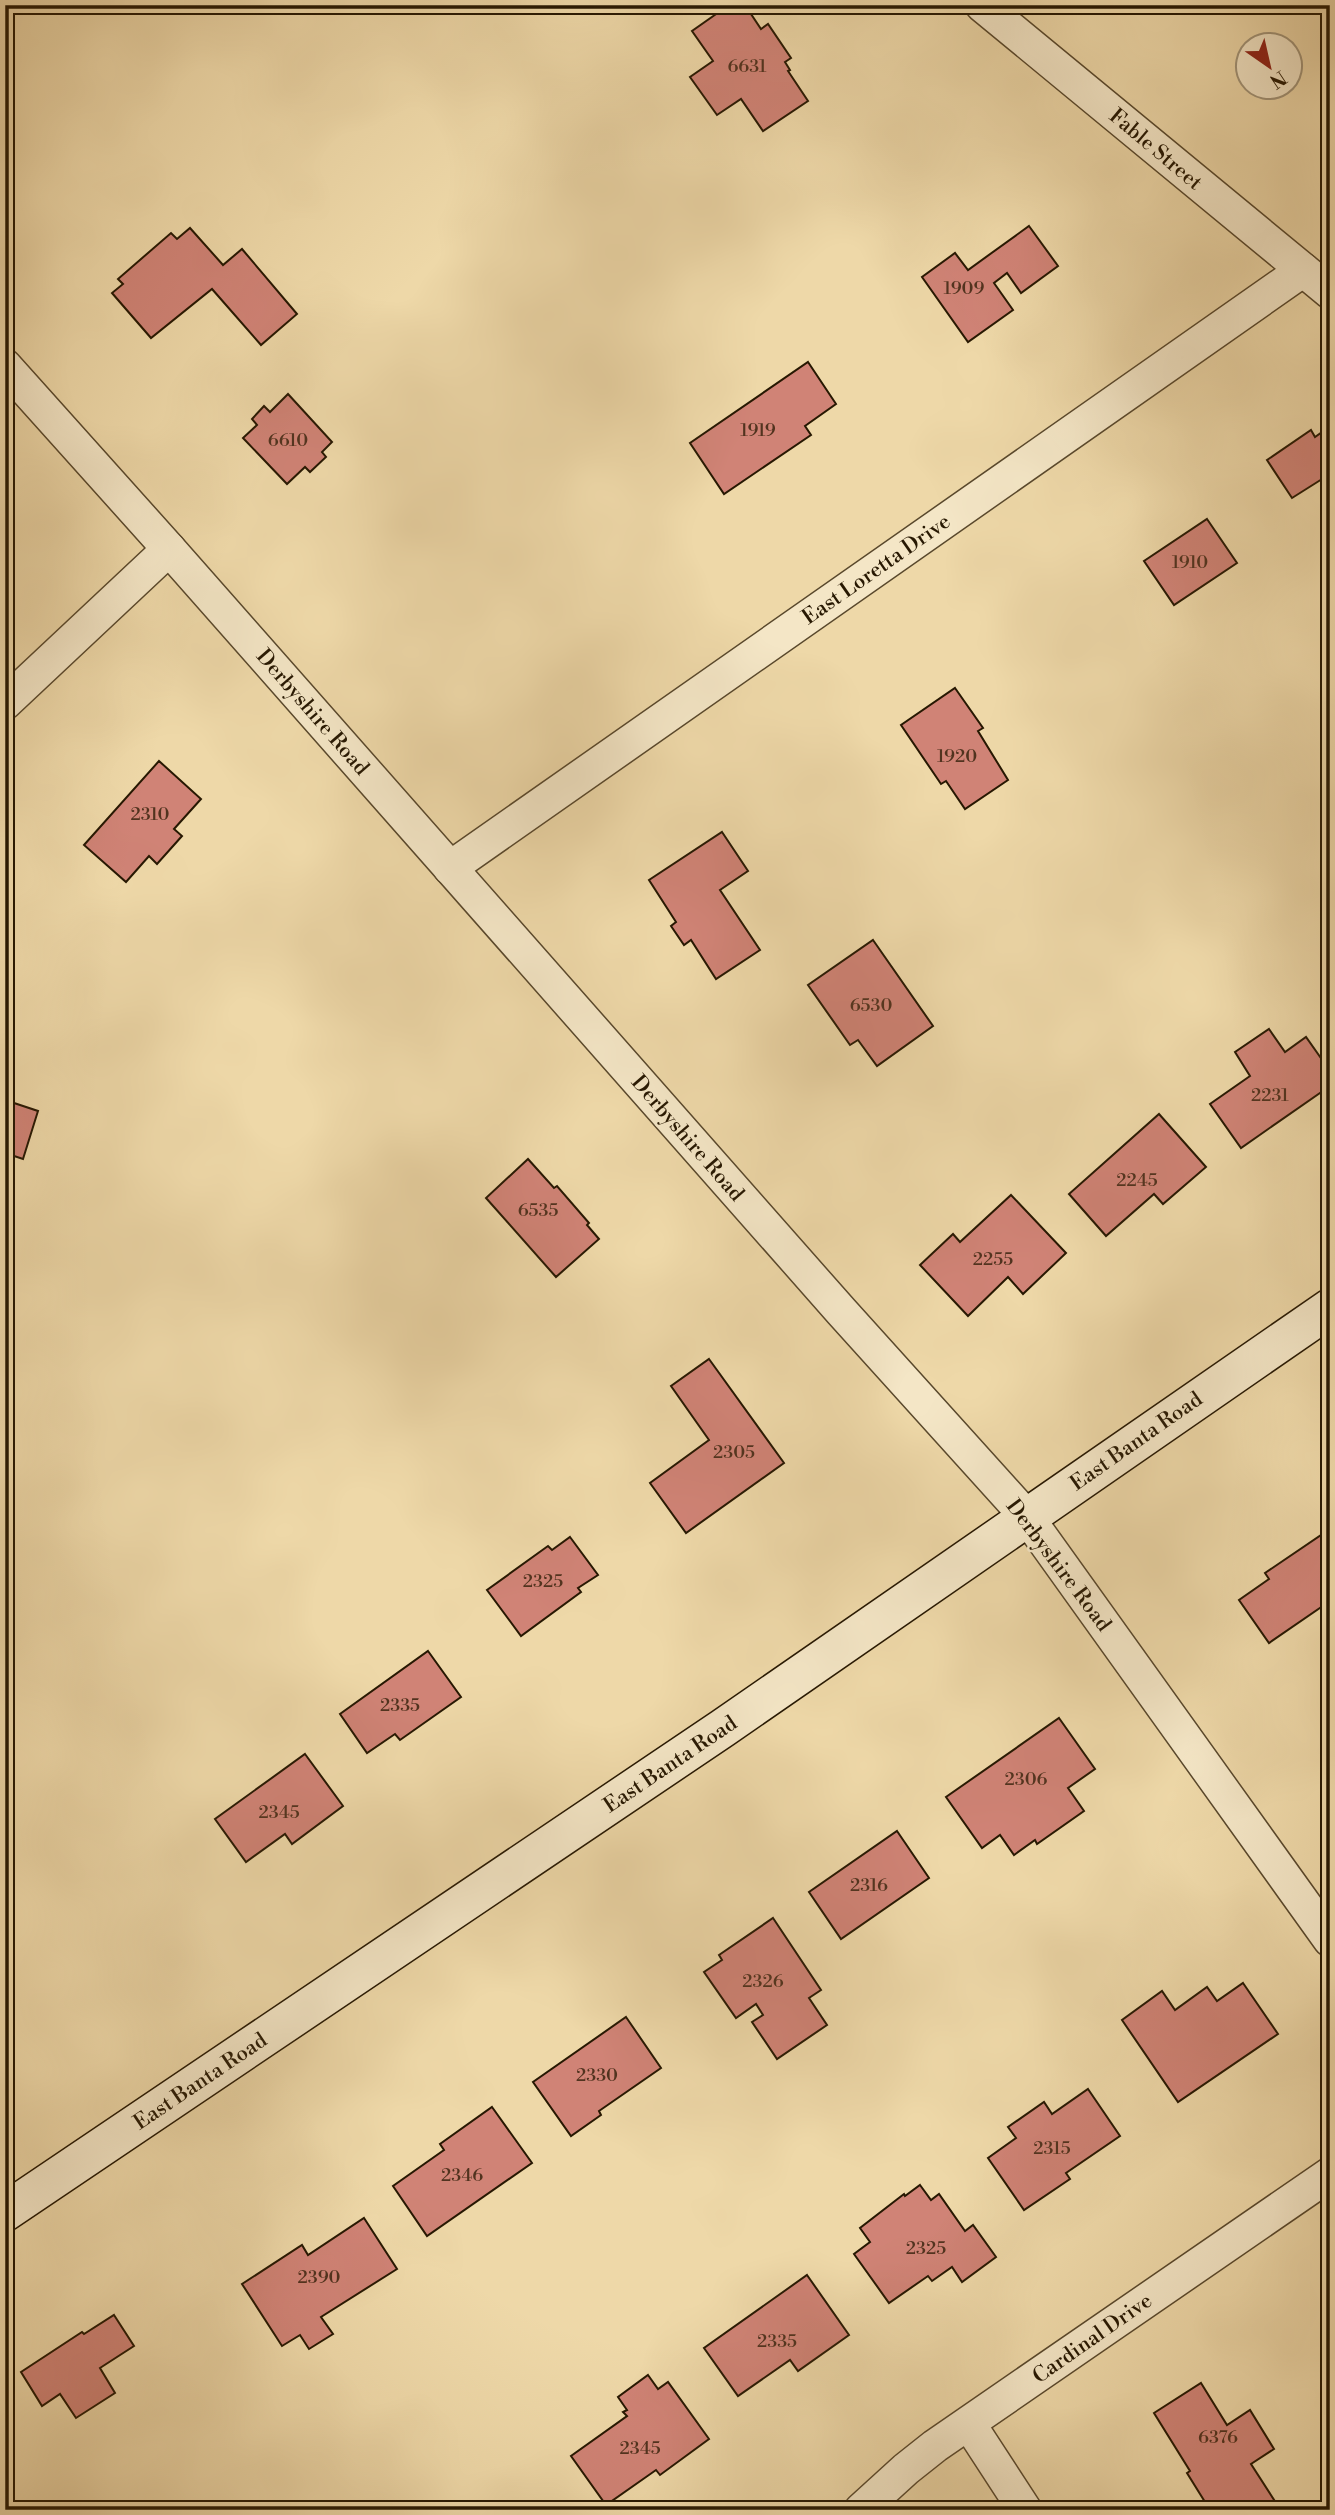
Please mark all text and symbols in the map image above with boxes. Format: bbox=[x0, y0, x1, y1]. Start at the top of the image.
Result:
north arrow bbox=[1234, 32, 1304, 102]
house number: 6631 bbox=[727, 55, 767, 78]
text: N bbox=[1265, 65, 1291, 93]
street label: Fable Street bbox=[1104, 103, 1208, 196]
house number: 1909 bbox=[944, 277, 985, 300]
house number: 1919 bbox=[740, 419, 776, 442]
house number: 6610 bbox=[268, 429, 308, 452]
street label: East Loretta Drive bbox=[797, 509, 956, 631]
house number: 1910 bbox=[1172, 551, 1208, 574]
street label: Derbyshire Road bbox=[250, 644, 374, 781]
house number: 1920 bbox=[937, 745, 977, 768]
house number: 2310 bbox=[131, 803, 170, 826]
house number: 6530 bbox=[850, 994, 892, 1017]
street label: Derbyshire Road bbox=[625, 1070, 749, 1207]
house number: 2231 bbox=[1251, 1084, 1289, 1107]
house number: 2245 bbox=[1116, 1169, 1158, 1192]
house number: 6535 bbox=[518, 1199, 558, 1222]
house number: 2255 bbox=[973, 1248, 1013, 1271]
street label: East Banta Road bbox=[1065, 1387, 1208, 1497]
house number: 2305 bbox=[713, 1441, 755, 1464]
street label: Derbyshire Road bbox=[1000, 1494, 1116, 1637]
house number: 2325 bbox=[523, 1570, 563, 1593]
house number: 2335 bbox=[380, 1694, 420, 1717]
street label: East Banta Road bbox=[599, 1711, 742, 1819]
house number: 2306 bbox=[1004, 1768, 1048, 1791]
house number: 2345 bbox=[258, 1801, 300, 1824]
house number: 2316 bbox=[850, 1874, 888, 1897]
house number: 2326 bbox=[742, 1970, 784, 1993]
street label: East Banta Road bbox=[129, 2028, 272, 2136]
house number: 2330 bbox=[576, 2064, 618, 2087]
house number: 2315 bbox=[1033, 2137, 1071, 2160]
house number: 2346 bbox=[441, 2164, 483, 2187]
house number: 2325 bbox=[906, 2237, 946, 2260]
house number: 2390 bbox=[297, 2266, 341, 2289]
street label: Cardinal Drive bbox=[1028, 2288, 1157, 2390]
house number: 2335 bbox=[757, 2330, 797, 2353]
house number: 6376 bbox=[1198, 2426, 1238, 2449]
house number: 2345 bbox=[619, 2437, 661, 2460]

